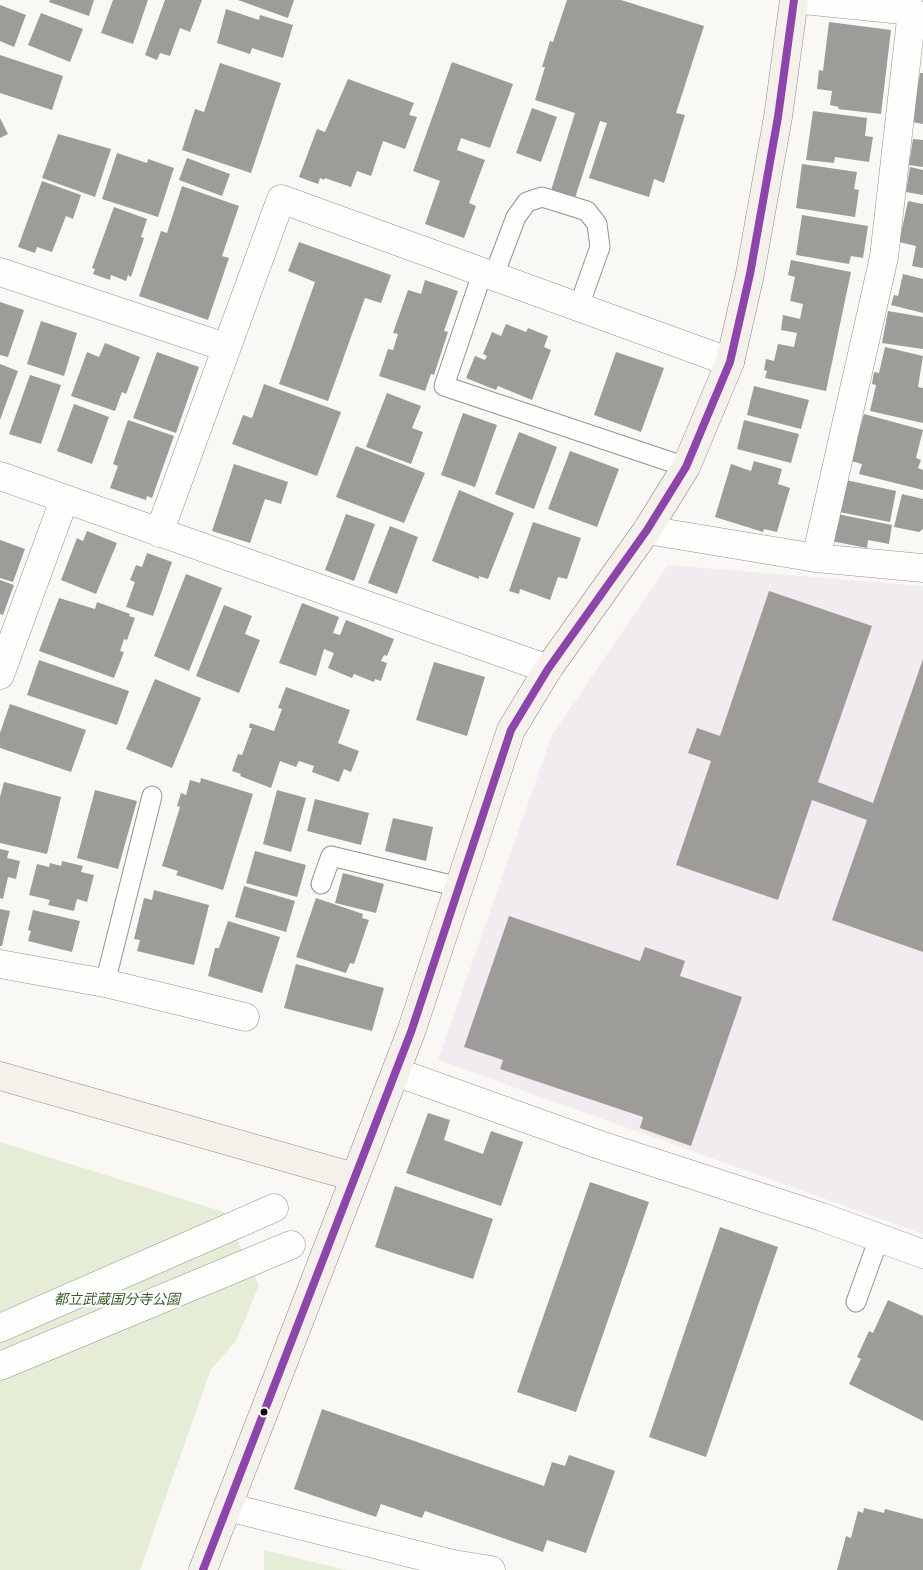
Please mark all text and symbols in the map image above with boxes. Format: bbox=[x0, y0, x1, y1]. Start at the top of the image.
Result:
park label: 都立武蔵国分寺公園 bbox=[54, 1292, 180, 1308]
unlabelled marker bbox=[259, 1407, 269, 1417]

